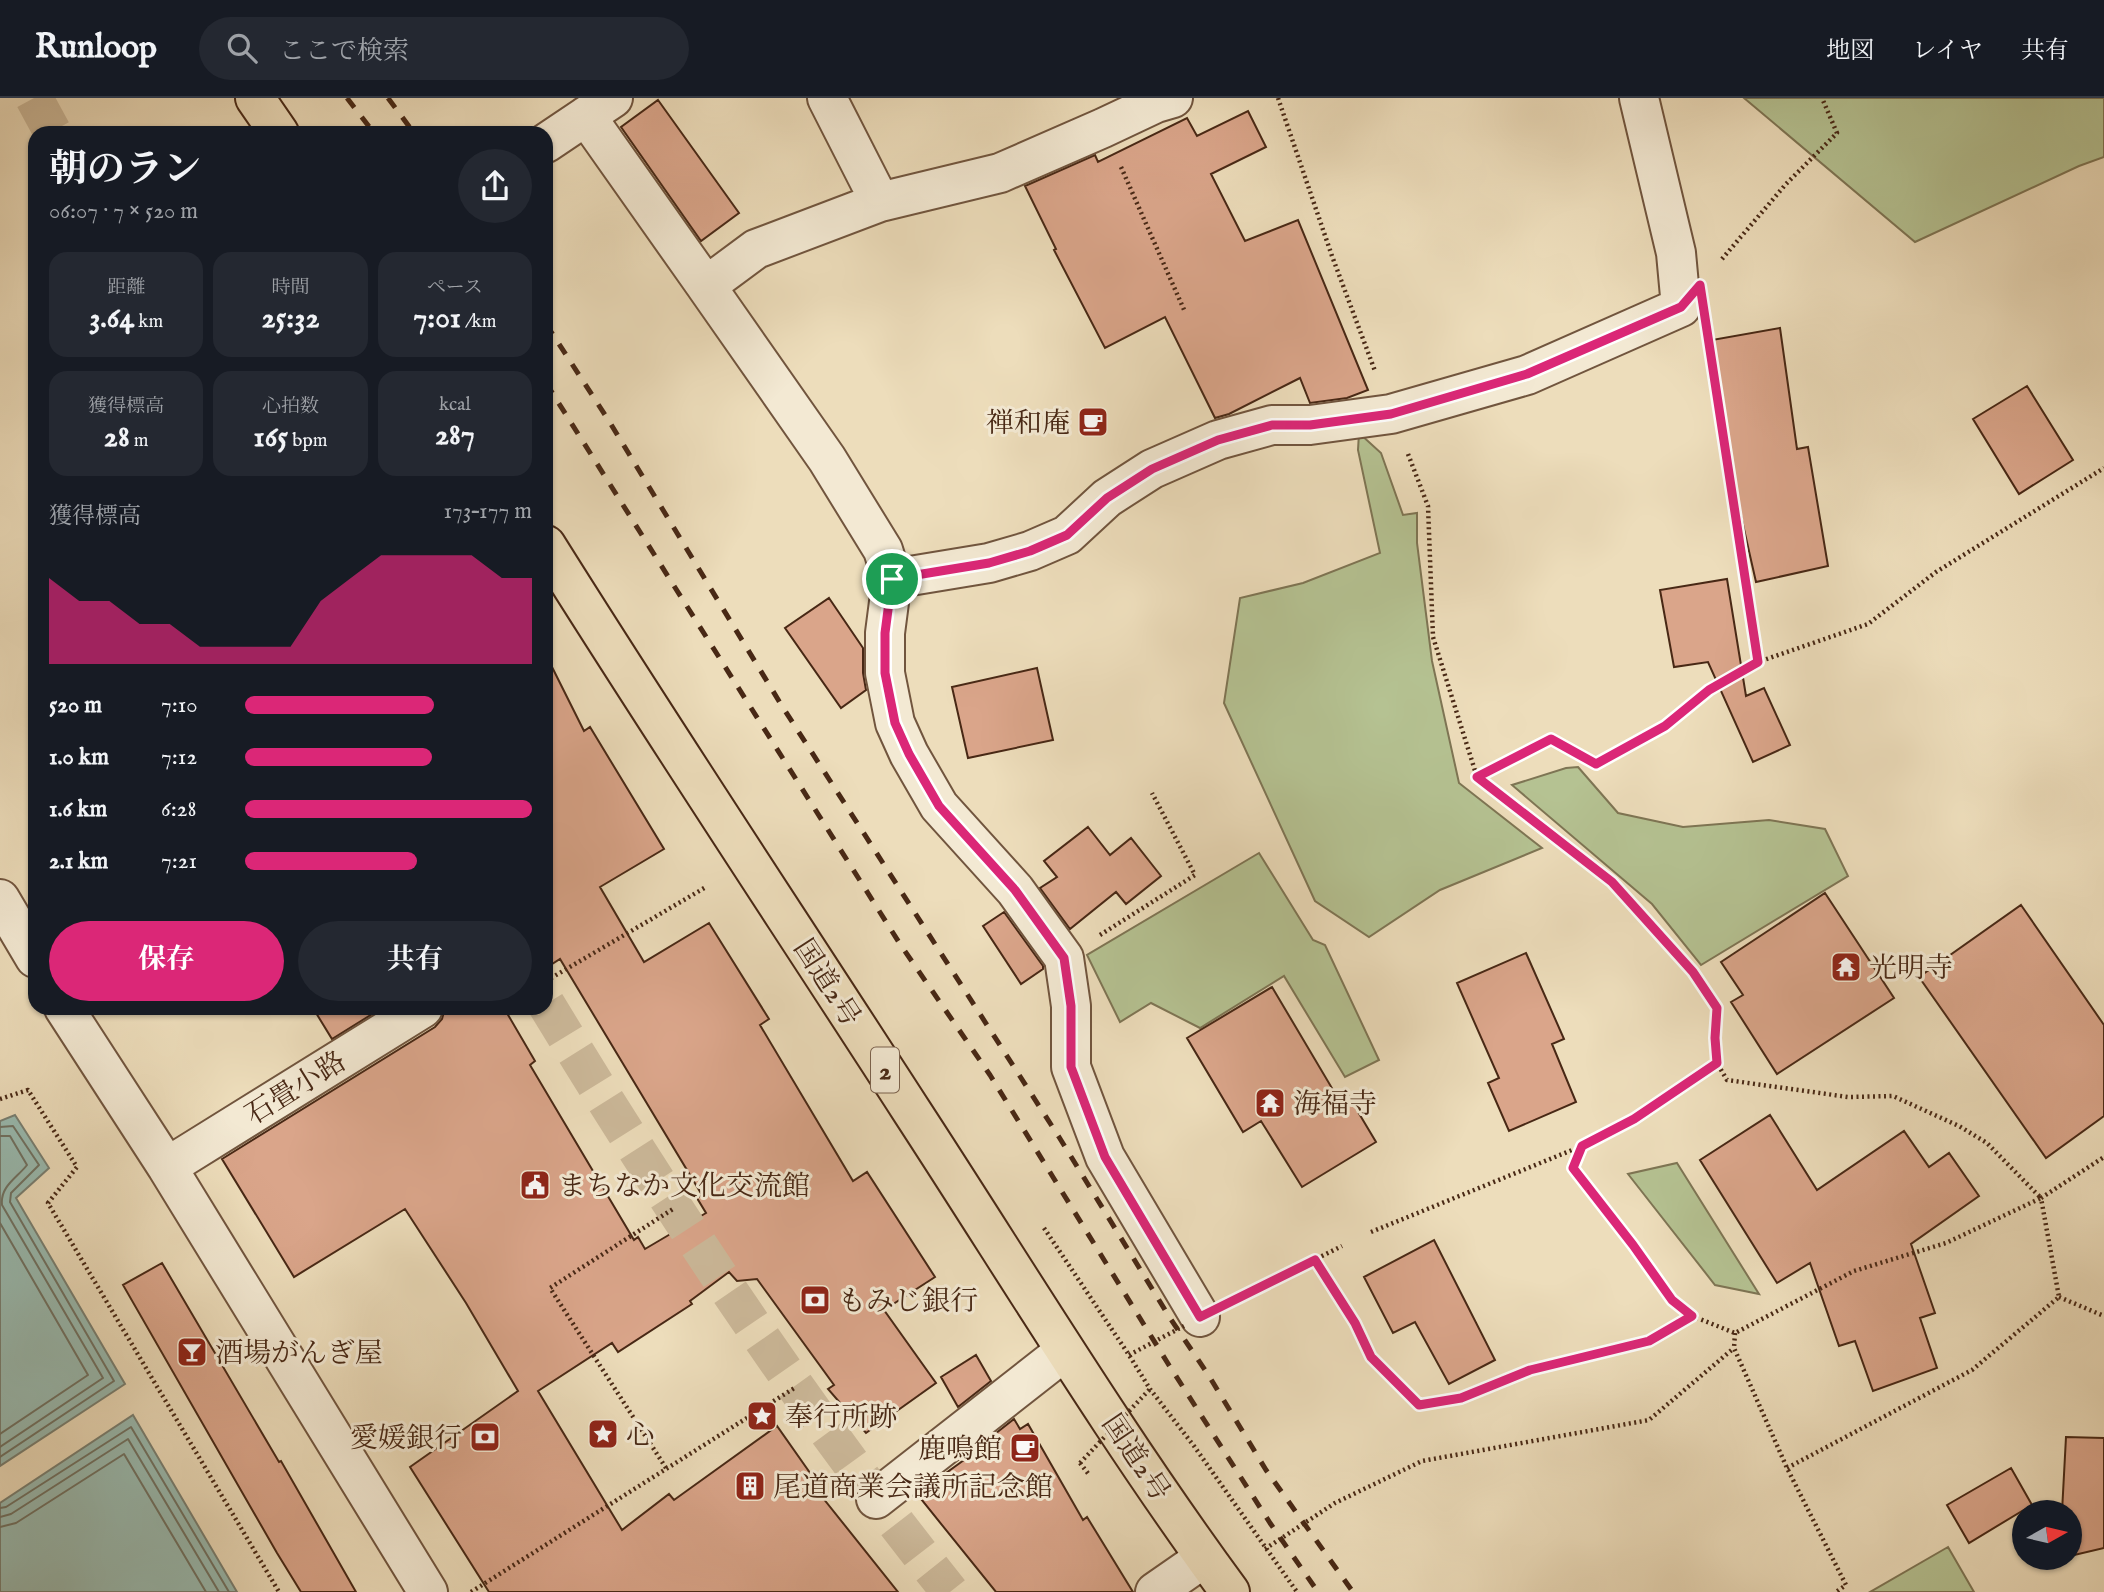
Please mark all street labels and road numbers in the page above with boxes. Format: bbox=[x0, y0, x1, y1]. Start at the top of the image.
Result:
street label: 国道2号 bbox=[785, 933, 867, 1034]
street label: 石畳小路 bbox=[240, 1045, 353, 1134]
road number: 2 bbox=[871, 1048, 899, 1093]
street label: 国道2号 bbox=[1093, 1408, 1177, 1508]

